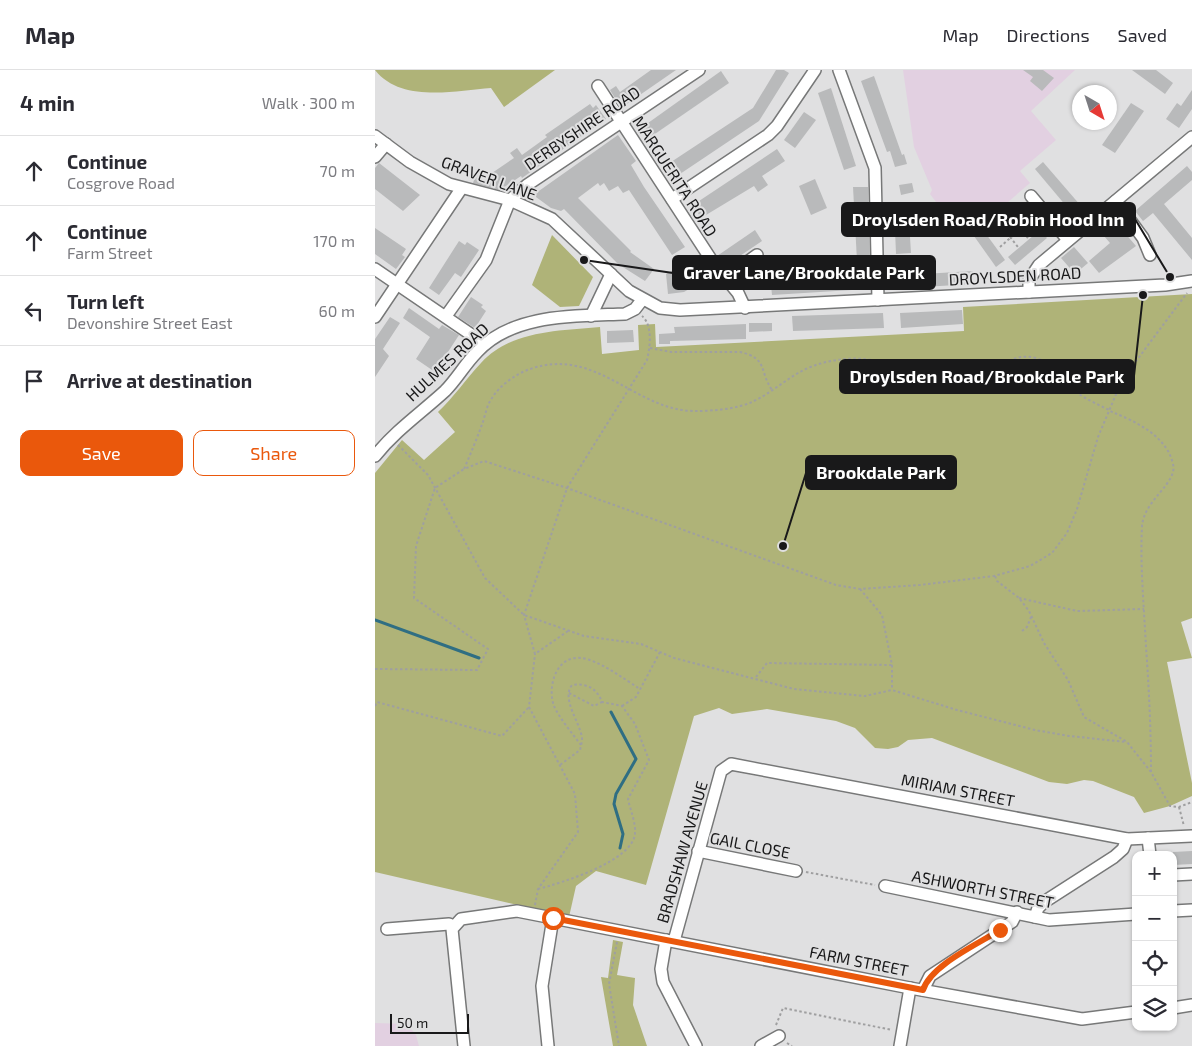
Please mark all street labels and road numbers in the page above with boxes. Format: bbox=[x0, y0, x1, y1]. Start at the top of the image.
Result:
street label: DERBYSHIRE ROAD bbox=[520, 82, 643, 173]
street label: MARGUERITA ROAD bbox=[629, 112, 722, 240]
street label: GRAVER LANE bbox=[439, 152, 539, 204]
street label: DROYLSDEN ROAD bbox=[948, 263, 1082, 288]
street label: HULMES ROAD bbox=[401, 318, 492, 405]
street label: MIRIAM STREET bbox=[900, 769, 1016, 810]
street label: BRADSHAW AVENUE bbox=[652, 779, 711, 925]
street label: GAIL CLOSE bbox=[708, 827, 792, 862]
street label: ASHWORTH STREET bbox=[911, 865, 1056, 912]
street label: FARM STREET bbox=[808, 942, 910, 979]

